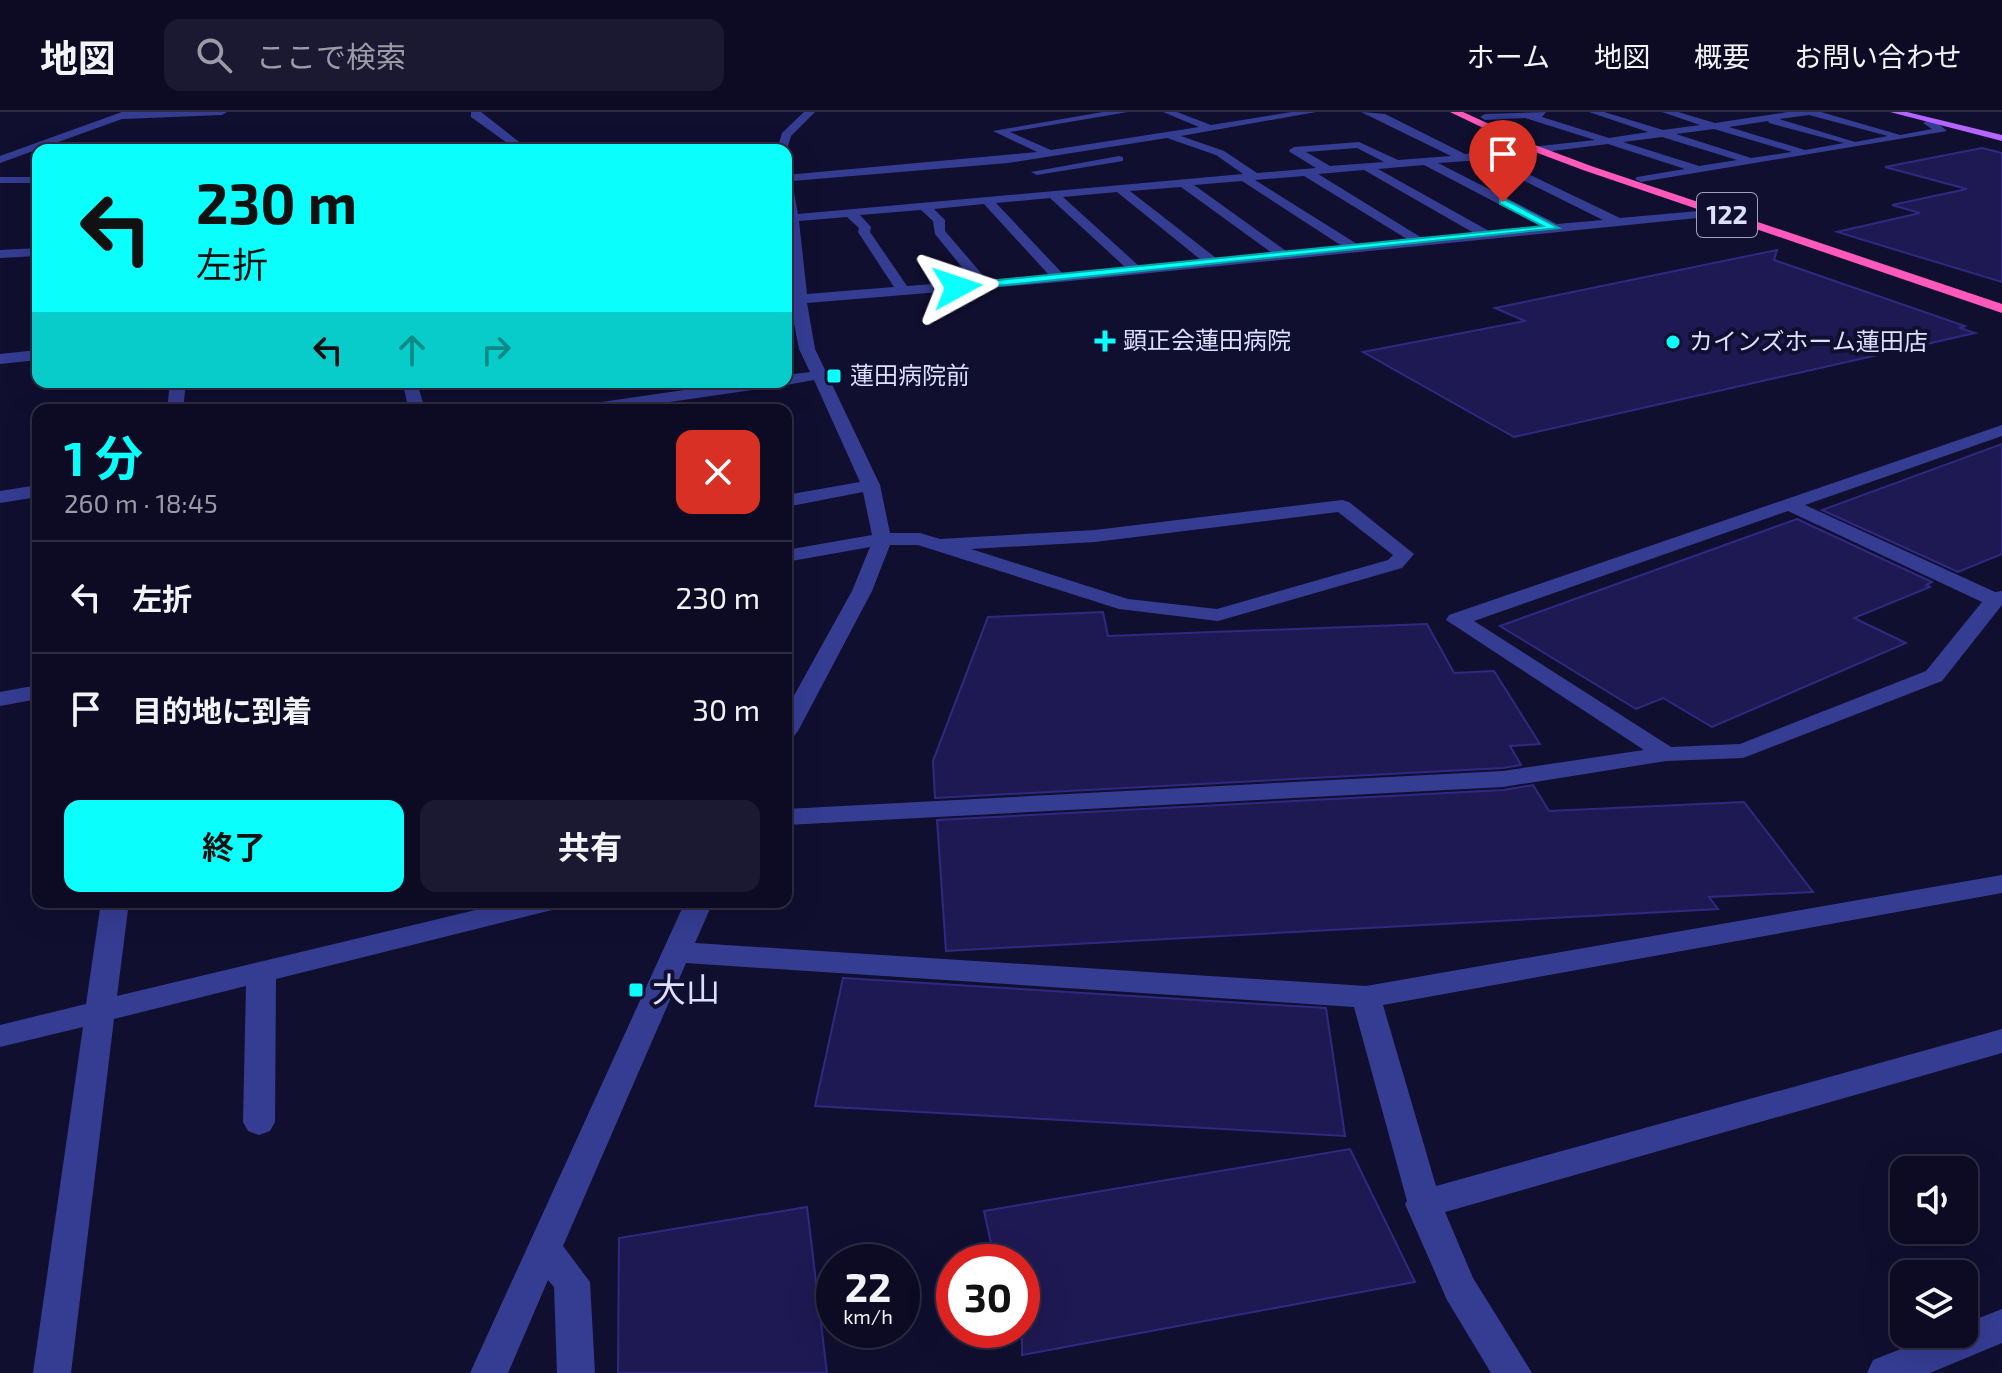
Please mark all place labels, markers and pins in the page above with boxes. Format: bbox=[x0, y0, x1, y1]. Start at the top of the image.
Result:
pin bbox=[1469, 120, 1537, 202]
place label: 顕正会蓮田病院 bbox=[1123, 325, 1291, 354]
place label: カインズホーム蓮田店 bbox=[1689, 326, 1928, 355]
marker: 顕正会蓮田病院 bbox=[1094, 330, 1116, 352]
marker: カインズホーム蓮田店 bbox=[1664, 333, 1682, 351]
place label: 蓮田病院前 bbox=[850, 360, 970, 389]
marker: 蓮田病院前 bbox=[825, 367, 843, 385]
place label: 大山 bbox=[652, 968, 720, 1009]
marker: 大山 bbox=[627, 981, 645, 999]

